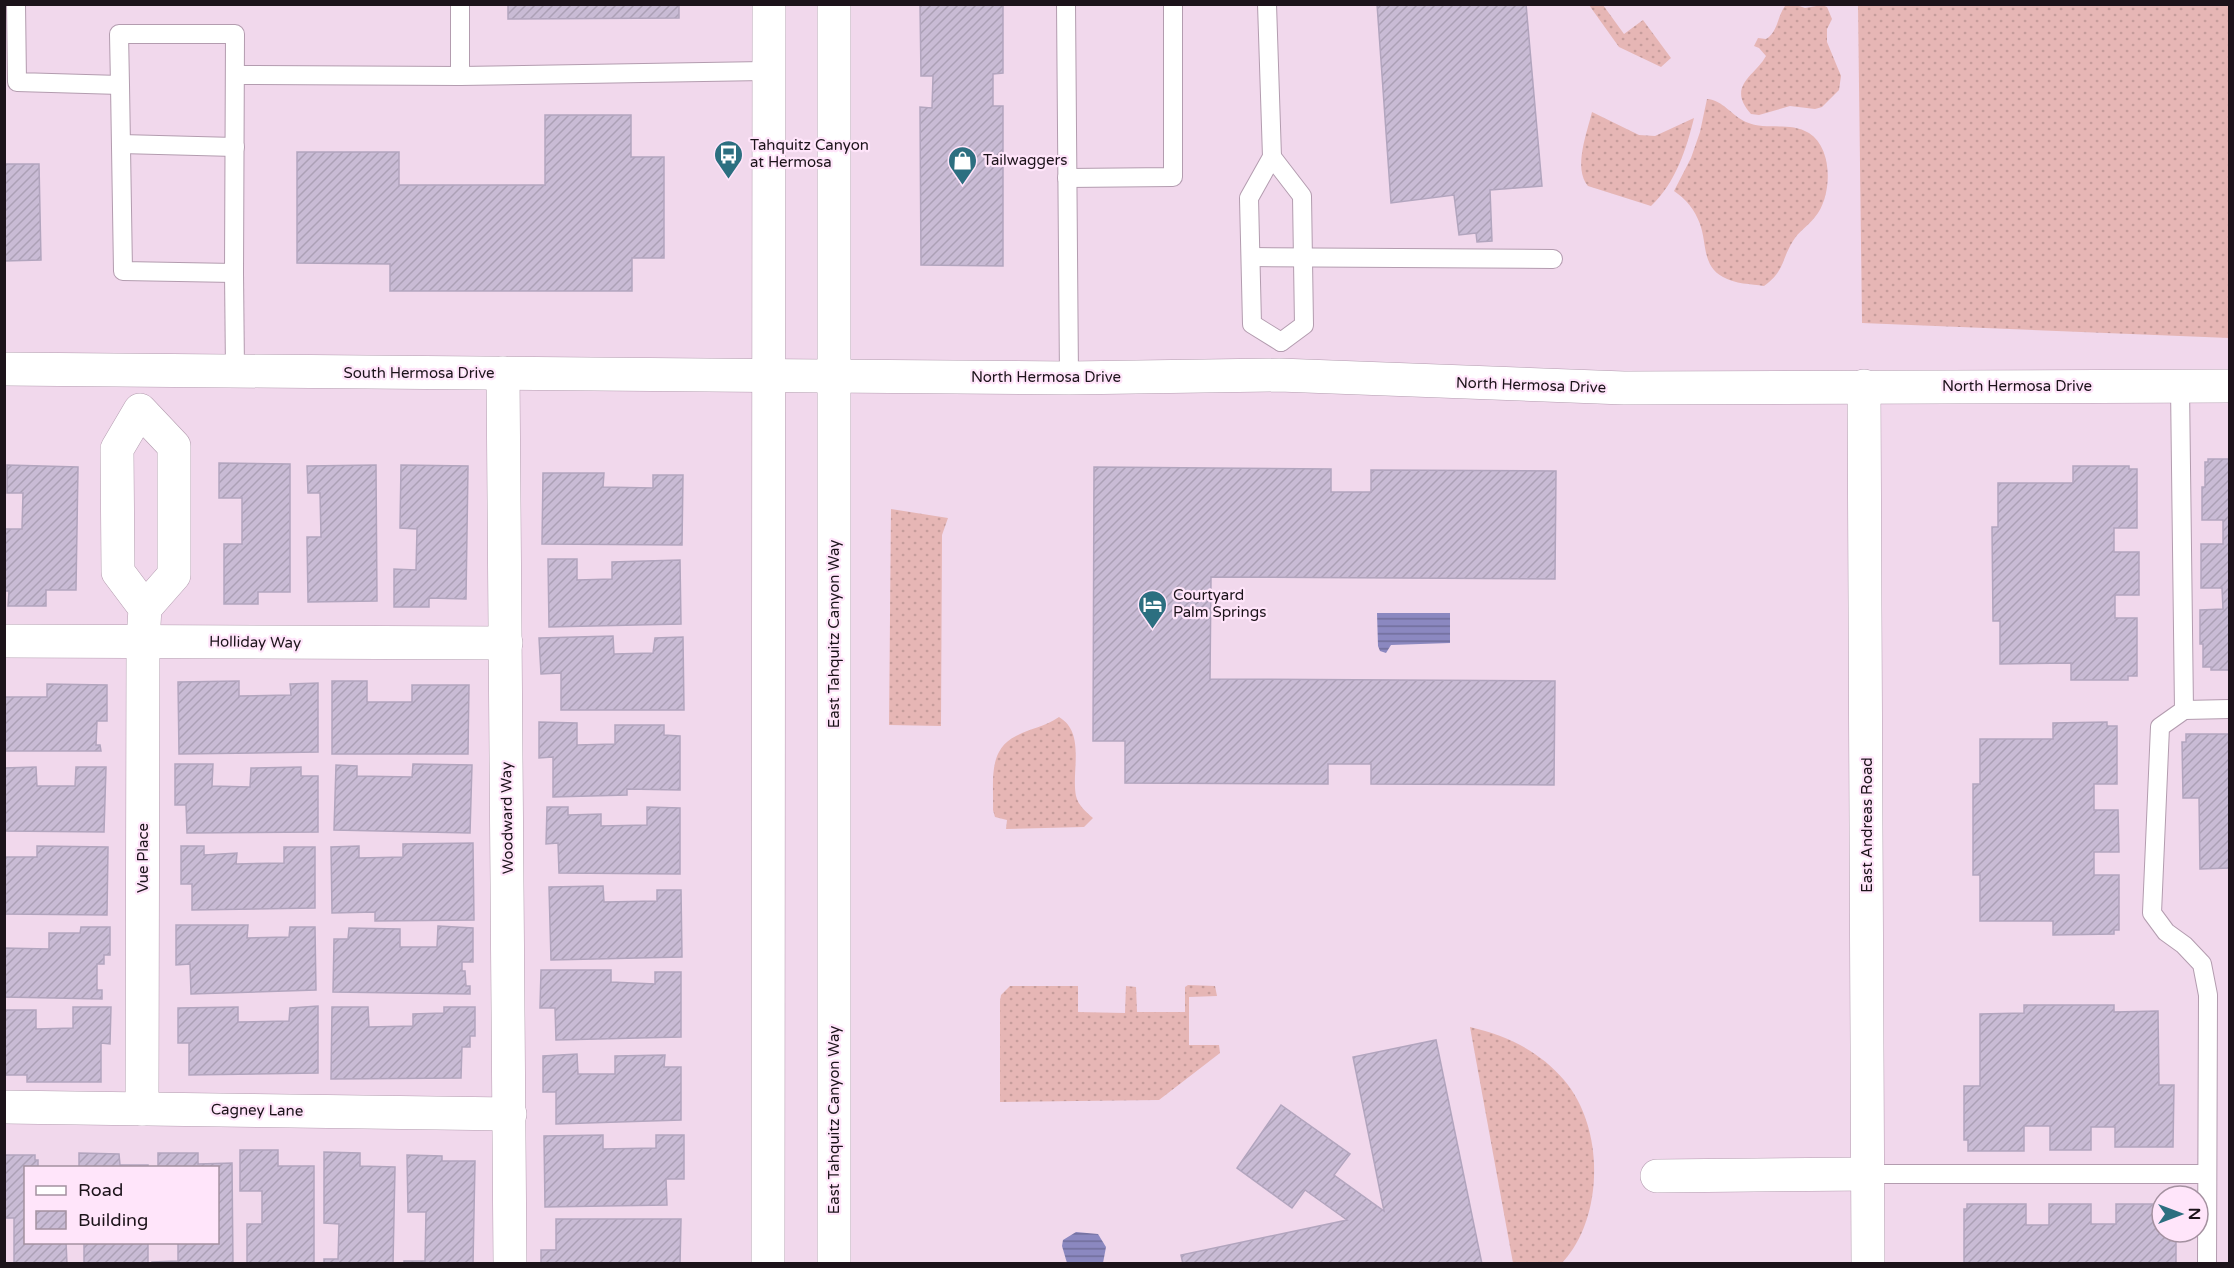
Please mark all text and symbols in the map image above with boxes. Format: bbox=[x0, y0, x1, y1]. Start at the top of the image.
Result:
place label: Tahquitz Canyon at Hermosa bbox=[750, 136, 869, 171]
bus stop icon: Tahquitz Canyon at Hermosa bbox=[713, 138, 745, 180]
shop icon: Tailwaggers bbox=[946, 144, 978, 186]
place label: Tailwaggers bbox=[983, 151, 1067, 169]
street label: South Hermosa Drive bbox=[344, 364, 494, 382]
street label: North Hermosa Drive bbox=[971, 368, 1121, 386]
street label: North Hermosa Drive bbox=[1456, 373, 1606, 397]
street label: North Hermosa Drive bbox=[1942, 377, 2092, 395]
street label: East Tahquitz Canyon Way bbox=[825, 540, 843, 728]
place label: Courtyard Palm Springs bbox=[1173, 586, 1266, 621]
hotel icon: Courtyard Palm Springs bbox=[1136, 588, 1168, 630]
street label: Holliday Way bbox=[209, 632, 301, 652]
street label: East Andreas Road bbox=[1858, 757, 1876, 893]
street label: Woodward Way bbox=[497, 762, 517, 874]
street label: Vue Place bbox=[134, 823, 152, 893]
street label: East Tahquitz Canyon Way bbox=[825, 1026, 843, 1214]
street label: Cagney Lane bbox=[211, 1100, 303, 1120]
legend bbox=[24, 1166, 219, 1244]
text: Road bbox=[78, 1179, 123, 1201]
north arrow bbox=[2150, 1184, 2210, 1244]
text: N bbox=[2184, 1208, 2204, 1220]
text: Building bbox=[78, 1209, 148, 1231]

